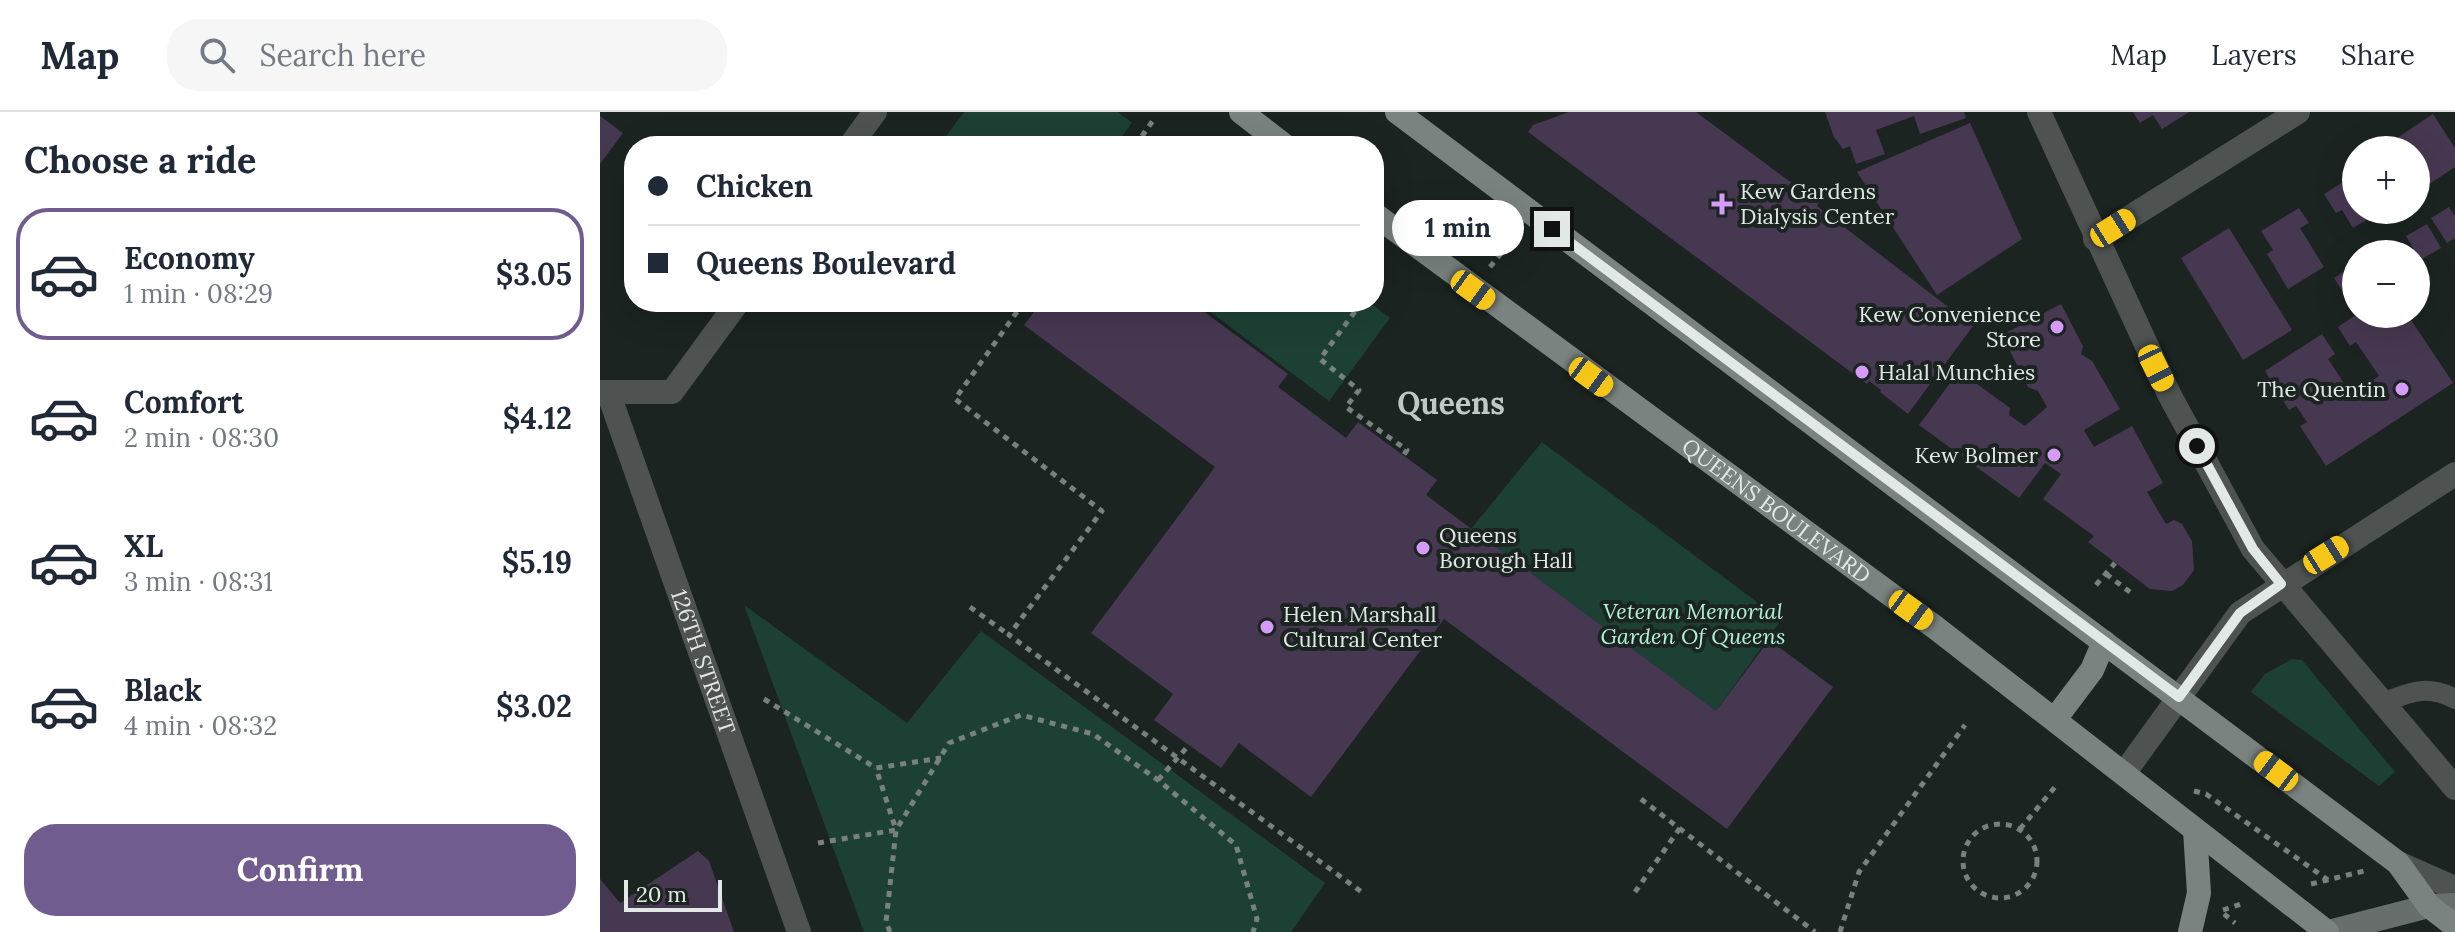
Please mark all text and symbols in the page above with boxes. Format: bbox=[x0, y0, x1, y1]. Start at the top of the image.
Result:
search box bbox=[167, 19, 727, 91]
text: Map bbox=[40, 31, 119, 79]
icon: search bbox=[195, 33, 239, 77]
text: Search here bbox=[259, 36, 426, 74]
text: Map bbox=[2110, 37, 2167, 73]
text: Layers bbox=[2211, 37, 2297, 73]
text: Share bbox=[2341, 37, 2415, 73]
map controls bbox=[2342, 136, 2430, 328]
button: + bbox=[2342, 136, 2430, 224]
text: Choose a ride bbox=[24, 137, 256, 183]
text: Chicken bbox=[696, 167, 813, 205]
place label: Kew Gardens Dialysis Center bbox=[1740, 177, 1895, 230]
marker: Kew Gardens Dialysis Center bbox=[1711, 193, 1733, 215]
callout: 1 min bbox=[1392, 201, 1524, 257]
car bbox=[2086, 205, 2140, 251]
text: 1 min bbox=[1425, 211, 1491, 244]
route end bbox=[1534, 211, 1570, 247]
icon: car bbox=[28, 238, 100, 310]
text: Economy bbox=[124, 239, 255, 277]
button: − bbox=[2342, 240, 2430, 328]
text: Queens Boulevard bbox=[696, 244, 956, 282]
text: $3.05 bbox=[496, 255, 572, 293]
car bbox=[1447, 266, 1499, 314]
text: 1 min · 08:29 bbox=[124, 277, 273, 310]
place label: Kew Convenience Store bbox=[1859, 300, 2041, 353]
marker: Kew Convenience Store bbox=[2048, 318, 2066, 336]
car bbox=[2135, 341, 2177, 395]
car bbox=[1565, 353, 1617, 401]
place label: Halal Munchies bbox=[1878, 358, 2035, 386]
marker: Halal Munchies bbox=[1853, 363, 1871, 381]
place label: The Quentin bbox=[2257, 375, 2386, 403]
marker: The Quentin bbox=[2393, 380, 2411, 398]
icon: car bbox=[28, 382, 100, 454]
text: Comfort bbox=[124, 383, 244, 421]
district label: Queens bbox=[1397, 384, 1505, 422]
text: $4.12 bbox=[503, 399, 572, 437]
text: 2 min · 08:30 bbox=[124, 421, 279, 454]
route start bbox=[2179, 428, 2215, 464]
street label: QUEENS BOULEVARD bbox=[1677, 432, 1877, 589]
place label: Kew Bolmer bbox=[1914, 441, 2038, 469]
marker: Kew Bolmer bbox=[2045, 446, 2063, 464]
place label: Queens Borough Hall bbox=[1439, 521, 1573, 574]
icon: car bbox=[28, 526, 100, 598]
text: XL bbox=[124, 527, 163, 565]
car bbox=[2299, 532, 2353, 578]
marker: Queens Borough Hall bbox=[1414, 539, 1432, 557]
text: $5.19 bbox=[502, 543, 572, 581]
text: 3 min · 08:31 bbox=[124, 565, 273, 598]
street label: 126TH STREET bbox=[665, 586, 742, 738]
car bbox=[1885, 586, 1937, 634]
park label: Veteran Memorial Garden Of Queens bbox=[1601, 597, 1785, 650]
place label: Helen Marshall Cultural Center bbox=[1283, 600, 1443, 653]
marker: Helen Marshall Cultural Center bbox=[1258, 618, 1276, 636]
icon: car bbox=[28, 670, 100, 742]
text: Black bbox=[124, 671, 202, 709]
text: $3.02 bbox=[496, 687, 572, 725]
text: 4 min · 08:32 bbox=[124, 709, 277, 742]
car bbox=[2250, 747, 2302, 795]
button: Confirm bbox=[24, 824, 576, 916]
scale bar bbox=[624, 876, 722, 912]
text: 20 m bbox=[636, 880, 687, 908]

